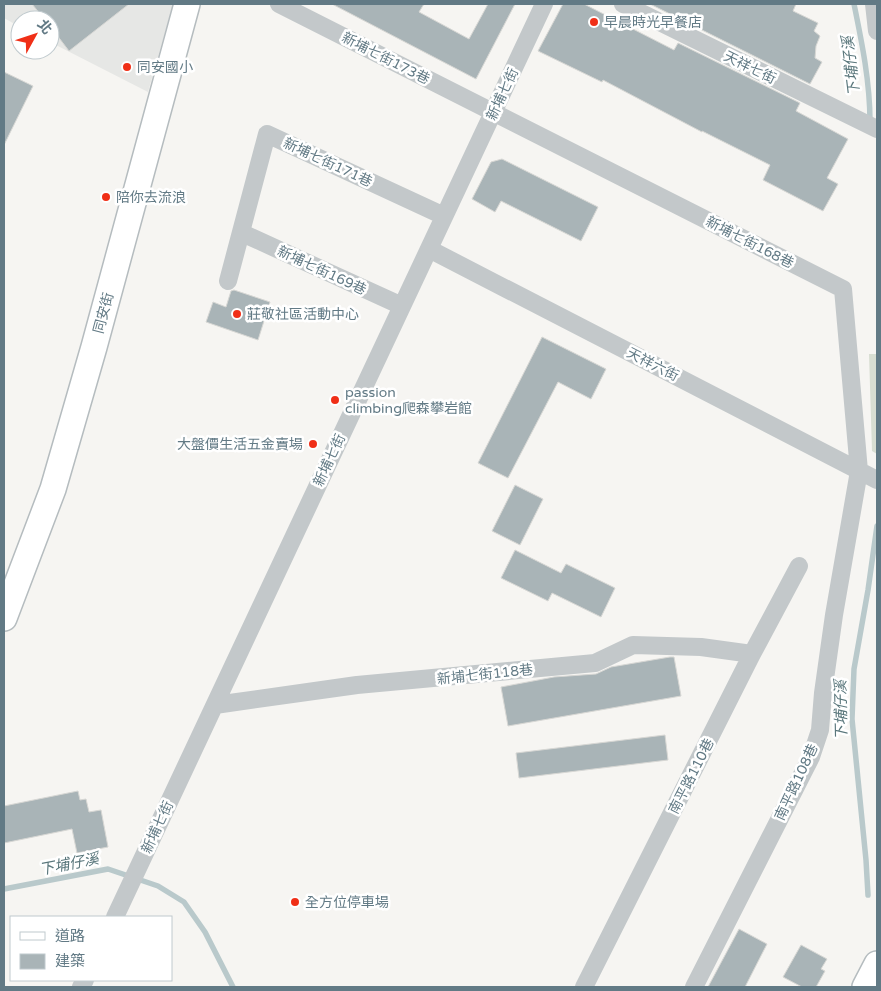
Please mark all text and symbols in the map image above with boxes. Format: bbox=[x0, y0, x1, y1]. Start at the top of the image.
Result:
north arrow bbox=[10, 10, 60, 60]
place label: 早晨時光早餐店 bbox=[604, 14, 702, 31]
text: 北 bbox=[34, 16, 56, 38]
marker: 早晨時光早餐店 bbox=[588, 16, 600, 28]
street label: 新埔七街173巷 bbox=[339, 29, 433, 88]
water label: 下埔仔溪 bbox=[838, 33, 864, 97]
street label: 天祥七街 bbox=[721, 48, 779, 87]
place label: 同安國小 bbox=[137, 59, 193, 76]
marker: 同安國小 bbox=[121, 61, 133, 73]
street label: 新埔七街 bbox=[483, 65, 522, 123]
street label: 新埔七街171巷 bbox=[281, 134, 375, 191]
place label: 陪你去流浪 bbox=[116, 189, 186, 206]
marker: 陪你去流浪 bbox=[100, 191, 112, 203]
street label: 新埔七街168巷 bbox=[703, 213, 797, 272]
street label: 新埔七街169巷 bbox=[275, 242, 369, 299]
street label: 同安街 bbox=[90, 291, 117, 336]
place label: 莊敬社區活動中心 bbox=[247, 306, 359, 323]
marker: 莊敬社區活動中心 bbox=[231, 308, 243, 320]
street label: 天祥六街 bbox=[624, 344, 682, 385]
place label: passion climbing爬森攀岩館 bbox=[345, 384, 472, 417]
marker: passion climbing爬森攀岩館 bbox=[329, 394, 341, 406]
street label: 新埔七街 bbox=[310, 431, 349, 489]
place label: 大盤價生活五金賣場 bbox=[177, 436, 303, 453]
marker: 大盤價生活五金賣場 bbox=[307, 438, 319, 450]
street label: 新埔七街118巷 bbox=[436, 661, 534, 688]
water label: 下埔仔溪 bbox=[831, 678, 851, 740]
street label: 南平路110巷 bbox=[665, 736, 718, 817]
street label: 南平路108巷 bbox=[771, 741, 822, 823]
street label: 新埔七街 bbox=[138, 798, 177, 856]
water label: 下埔仔溪 bbox=[38, 849, 102, 879]
place label: 全方位停車場 bbox=[305, 894, 389, 911]
marker: 全方位停車場 bbox=[289, 896, 301, 908]
legend bbox=[10, 916, 172, 981]
text: 道路 bbox=[55, 927, 85, 945]
text: 建築 bbox=[55, 952, 85, 970]

